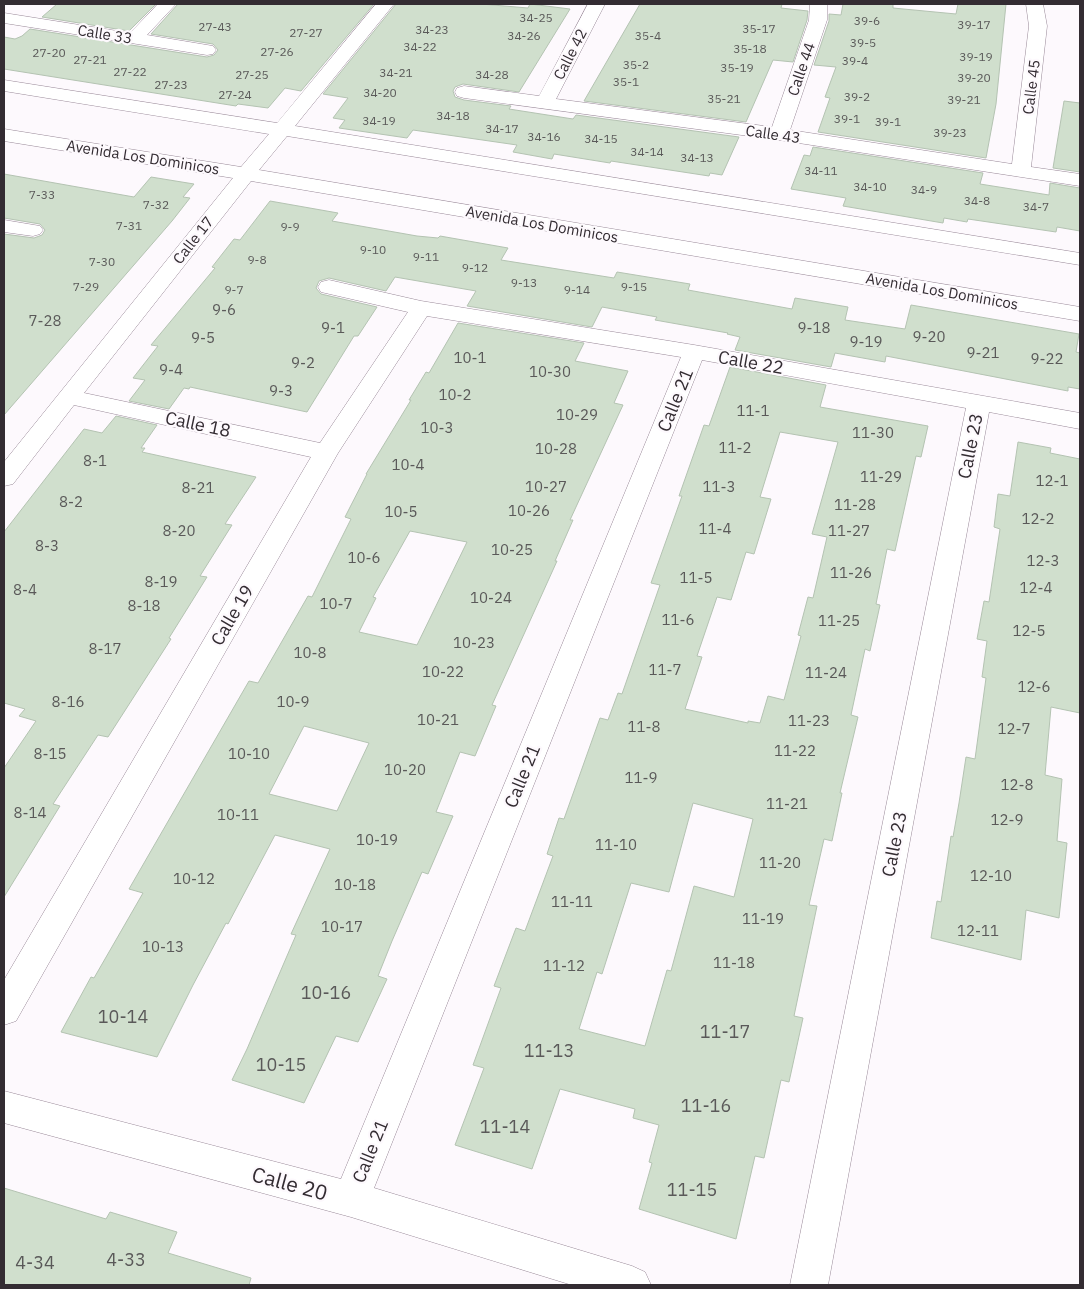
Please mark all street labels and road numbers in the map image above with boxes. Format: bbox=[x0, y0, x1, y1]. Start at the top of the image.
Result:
street label: Calle 33 bbox=[76, 20, 134, 48]
street label: Calle 42 bbox=[549, 25, 591, 83]
street label: Calle 44 bbox=[783, 40, 819, 98]
street label: Calle 45 bbox=[1018, 58, 1044, 116]
street label: Calle 43 bbox=[744, 121, 802, 147]
street label: Avenida Los Dominicos bbox=[65, 136, 221, 178]
street label: Avenida Los Dominicos bbox=[464, 201, 620, 247]
street label: Calle 17 bbox=[169, 212, 217, 268]
street label: Avenida Los Dominicos bbox=[864, 268, 1020, 314]
street label: Calle 22 bbox=[716, 345, 786, 379]
street label: Calle 21 bbox=[652, 365, 698, 435]
street label: Calle 18 bbox=[163, 406, 233, 442]
street label: Calle 23 bbox=[952, 411, 988, 481]
street label: Calle 19 bbox=[205, 581, 259, 649]
street label: Calle 21 bbox=[499, 741, 545, 811]
street label: Calle 23 bbox=[876, 809, 912, 879]
street label: Calle 21 bbox=[347, 1116, 393, 1186]
street label: Calle 20 bbox=[249, 1159, 331, 1207]

